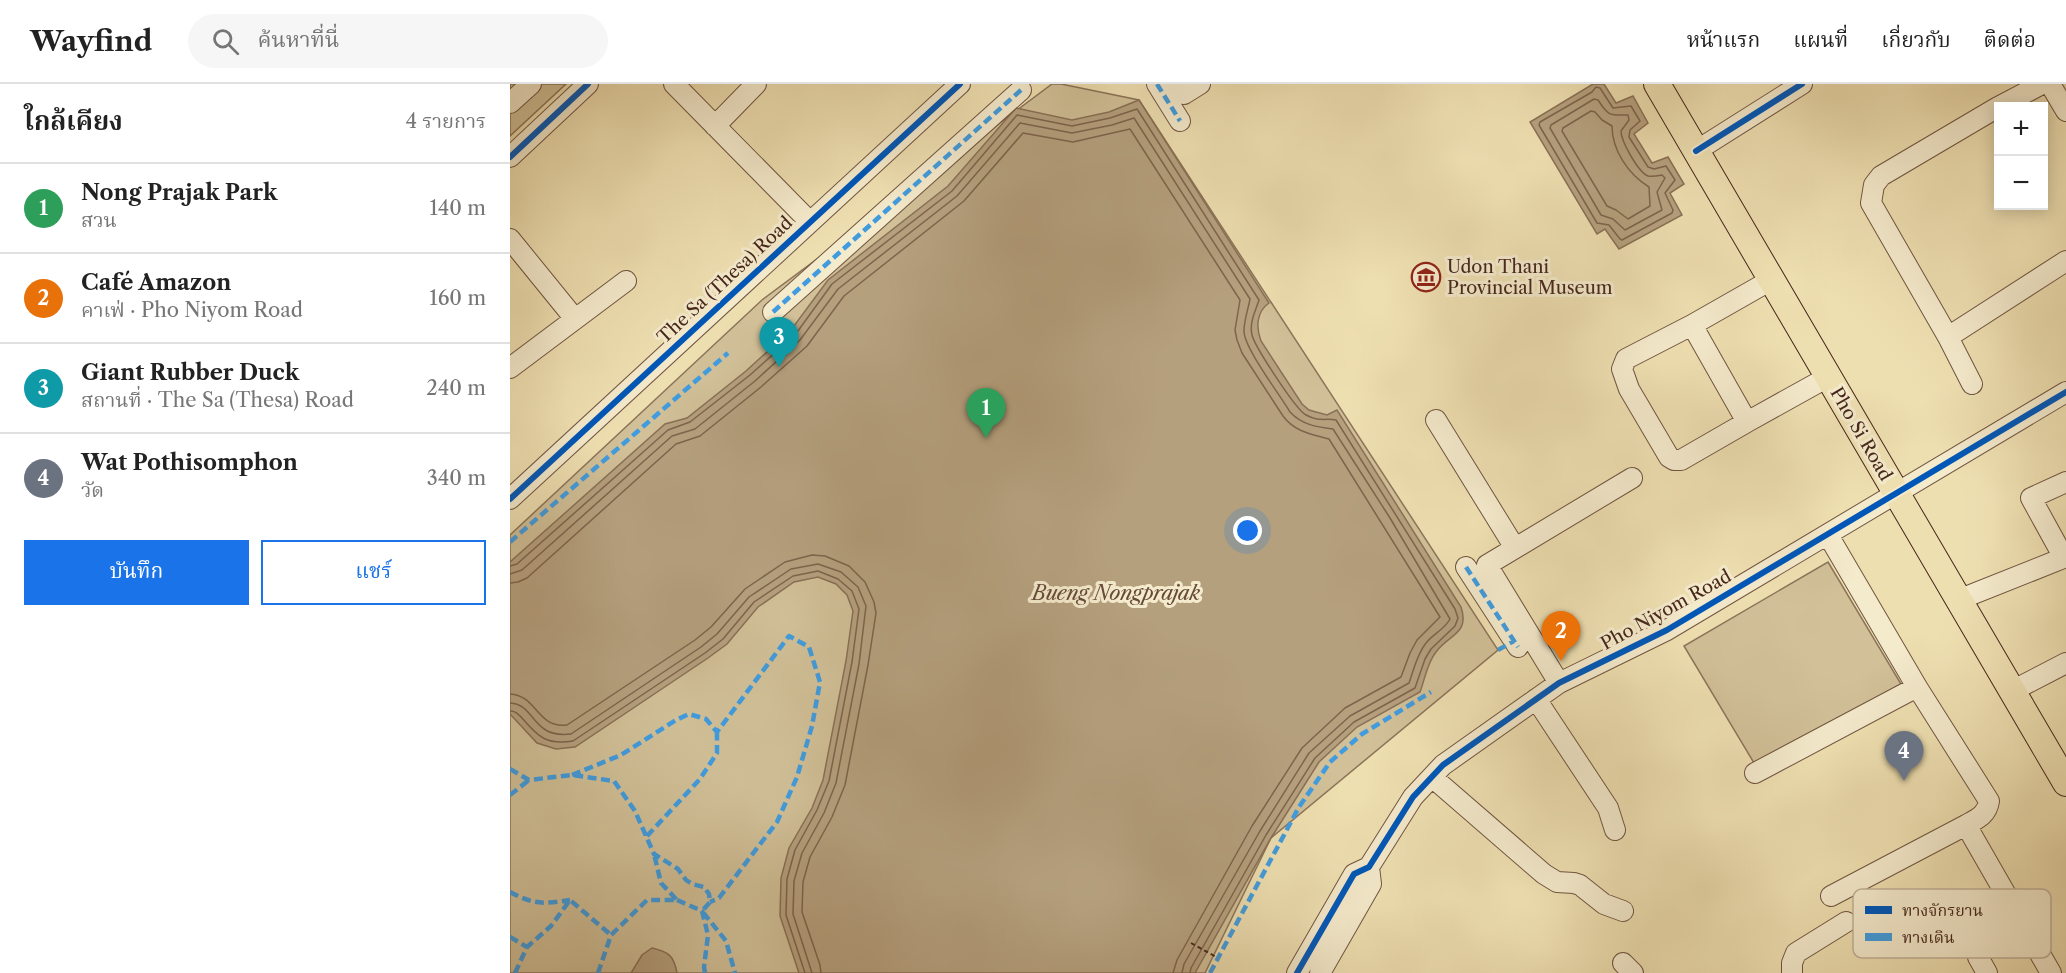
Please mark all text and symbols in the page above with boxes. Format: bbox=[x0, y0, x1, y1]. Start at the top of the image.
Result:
search box bbox=[188, 14, 608, 68]
text: Wayfind bbox=[30, 24, 152, 58]
icon: search bbox=[209, 25, 242, 58]
text: ค้นหาที่นี่ bbox=[257, 26, 339, 53]
text: หน้าแรก bbox=[1687, 27, 1760, 52]
text: แผนที่ bbox=[1793, 27, 1848, 52]
text: เกี่ยวกับ bbox=[1881, 27, 1951, 52]
text: ติดต่อ bbox=[1984, 27, 2036, 52]
map controls bbox=[1994, 102, 2048, 210]
button: + bbox=[1994, 102, 2048, 156]
text: ใกล้เคียง bbox=[24, 105, 123, 137]
text: 4 รายการ bbox=[405, 109, 486, 133]
button: − bbox=[1994, 156, 2048, 210]
text: Nong Prajak Park bbox=[81, 179, 277, 206]
text: 1 bbox=[39, 196, 48, 220]
text: 140 m bbox=[429, 196, 486, 220]
text: สวน bbox=[81, 208, 117, 232]
street label: The Sa (Thesa) Road bbox=[653, 212, 797, 348]
place label: Udon Thani Provincial Museum bbox=[1447, 256, 1613, 299]
museum icon: Udon Thani Provincial Museum bbox=[1410, 261, 1442, 293]
text: Café Amazon bbox=[81, 269, 231, 296]
text: 2 bbox=[38, 286, 49, 310]
text: 160 m bbox=[429, 286, 486, 310]
text: คาเฟ่ · Pho Niyom Road bbox=[81, 298, 303, 322]
pin: 3 bbox=[760, 318, 798, 367]
text: Giant Rubber Duck bbox=[81, 359, 299, 386]
text: 3 bbox=[38, 376, 49, 400]
text: 240 m bbox=[426, 376, 486, 400]
street label: Pho Si Road bbox=[1825, 383, 1897, 485]
text: สถานที่ · The Sa (Thesa) Road bbox=[81, 388, 354, 412]
pin: 1 bbox=[966, 388, 1006, 438]
text: Wat Pothisomphon bbox=[81, 449, 298, 476]
text: 4 bbox=[38, 466, 49, 490]
text: 340 m bbox=[427, 466, 486, 490]
text: วัด bbox=[81, 478, 104, 502]
your location bbox=[1233, 516, 1262, 545]
button: บันทึก bbox=[24, 540, 249, 605]
button: แชร์ bbox=[261, 540, 486, 605]
street label: Pho Niyom Road bbox=[1597, 565, 1735, 655]
water label: Bueng Nongprajak bbox=[1030, 581, 1201, 605]
pin: 2 bbox=[1542, 612, 1580, 661]
pin: 4 bbox=[1884, 732, 1924, 781]
legend bbox=[1853, 889, 2051, 958]
text: ทางจักรยาน bbox=[1902, 900, 1983, 920]
text: ทางเดิน bbox=[1902, 927, 1955, 947]

